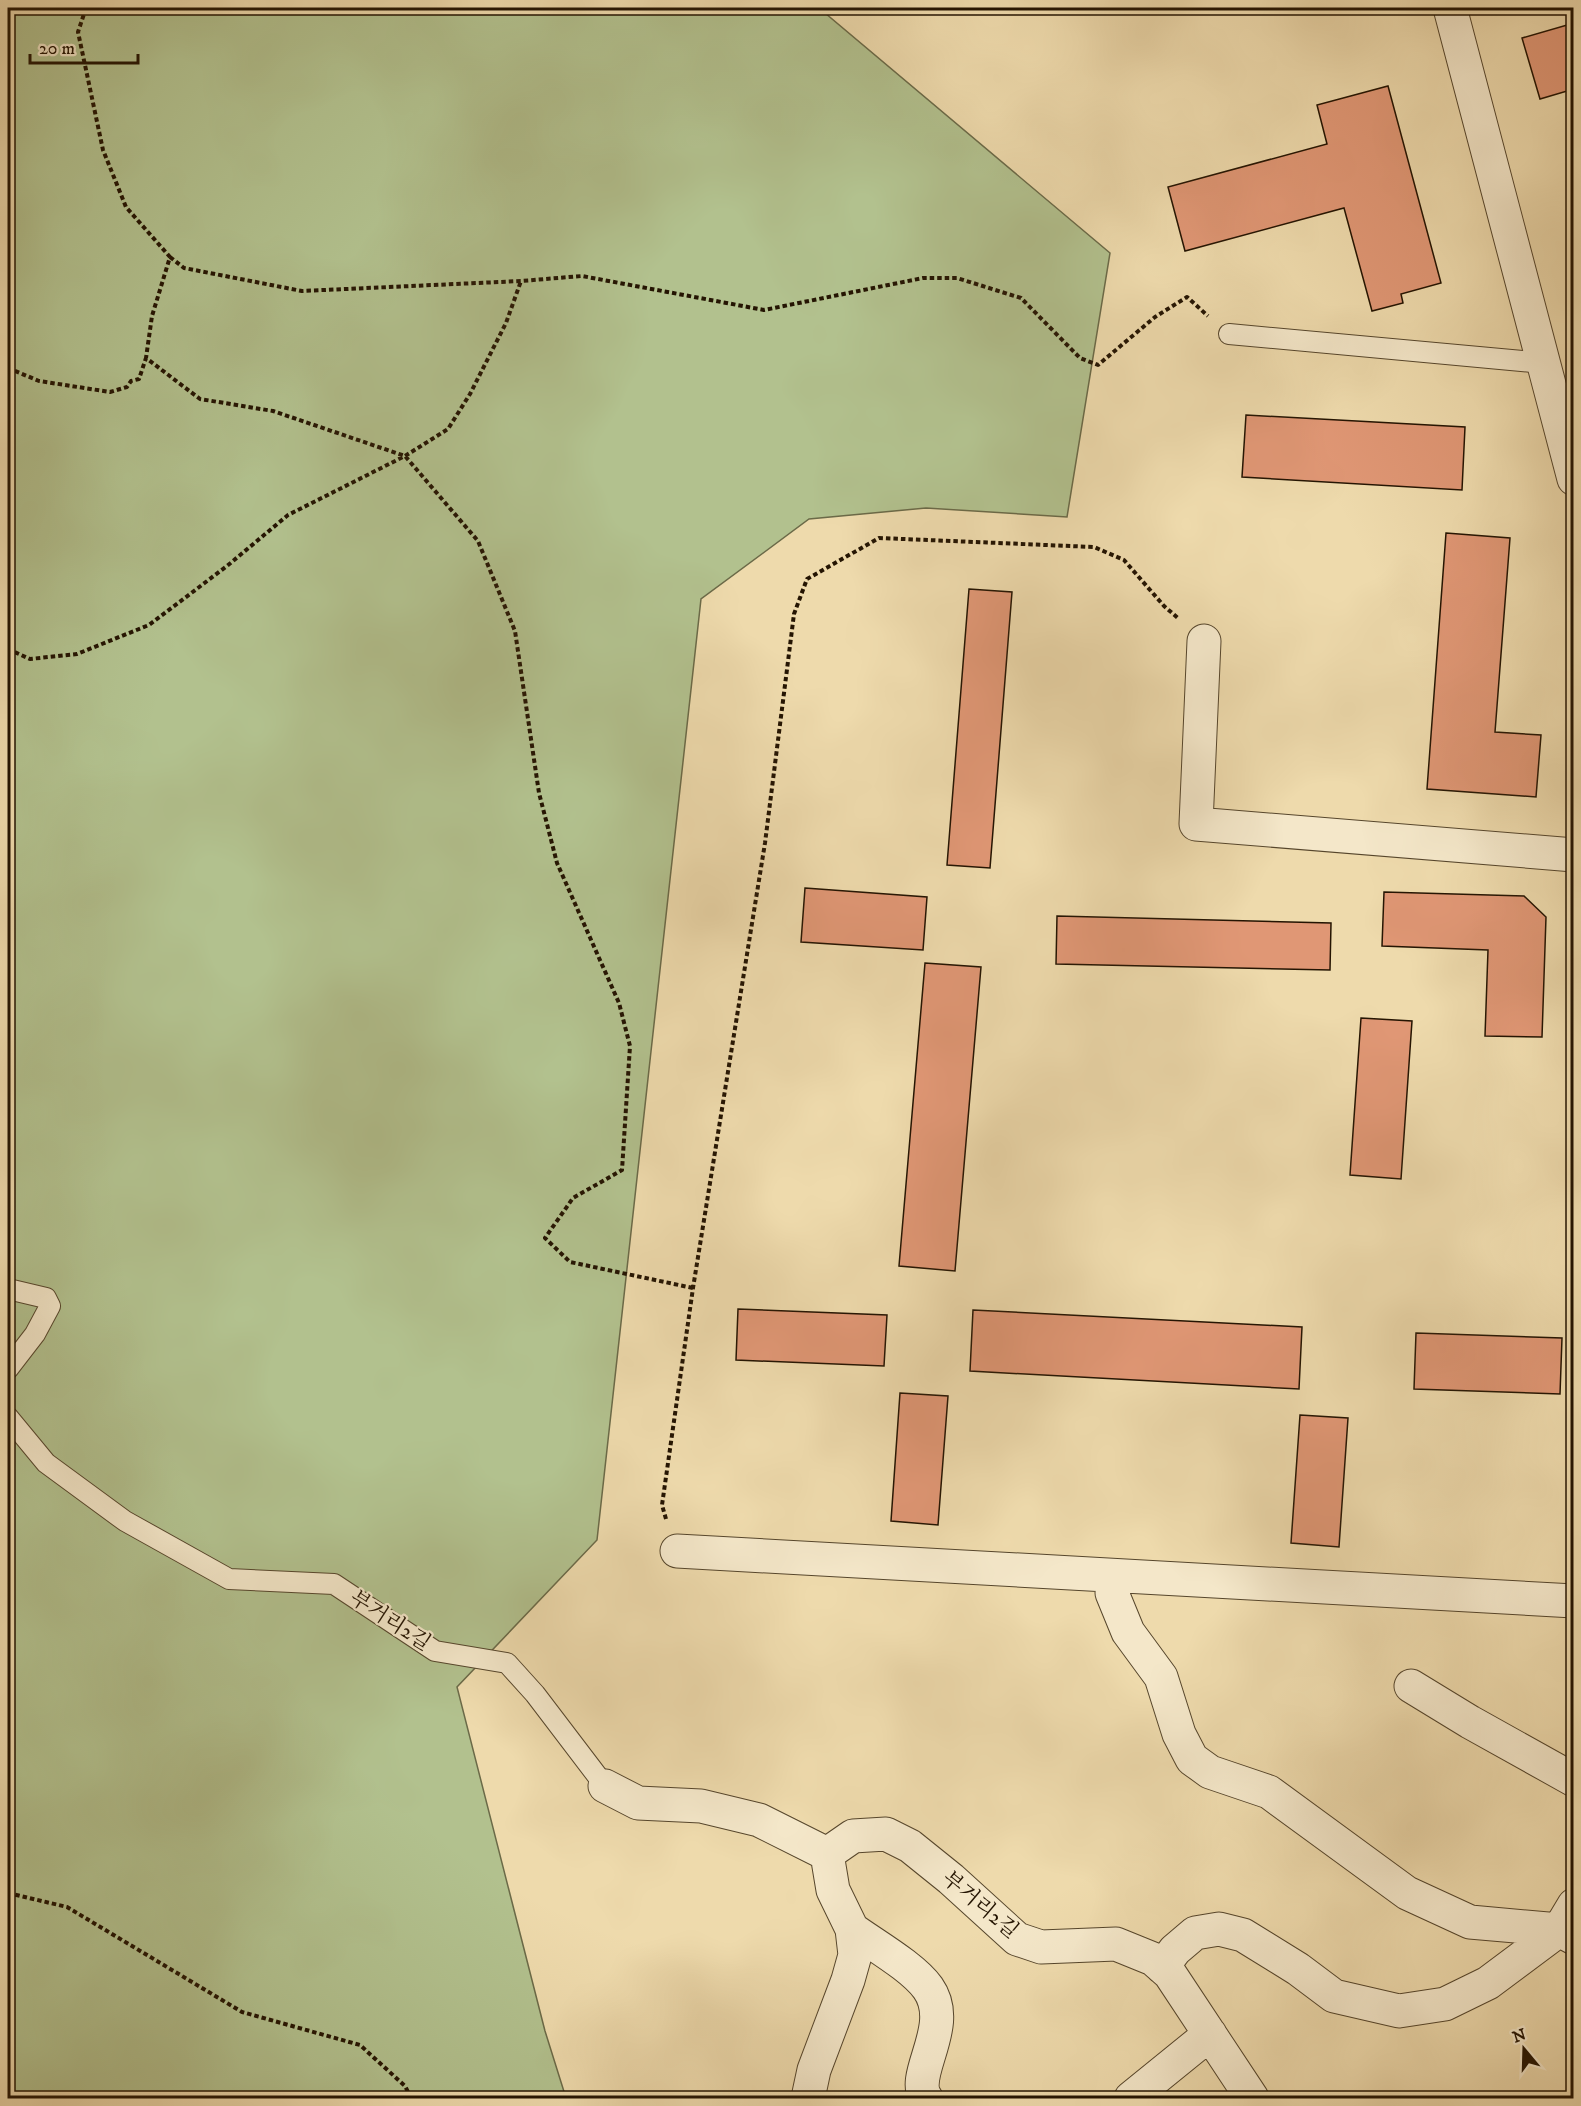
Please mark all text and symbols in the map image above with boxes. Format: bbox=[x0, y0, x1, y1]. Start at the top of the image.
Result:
scale bar bbox=[30, 27, 138, 65]
text: 20 m bbox=[39, 38, 75, 60]
street label: 부거리2길 bbox=[345, 1585, 435, 1657]
street label: 부거리2길 bbox=[937, 1866, 1023, 1944]
north arrow bbox=[1494, 2019, 1554, 2079]
text: N bbox=[1510, 2024, 1529, 2047]

